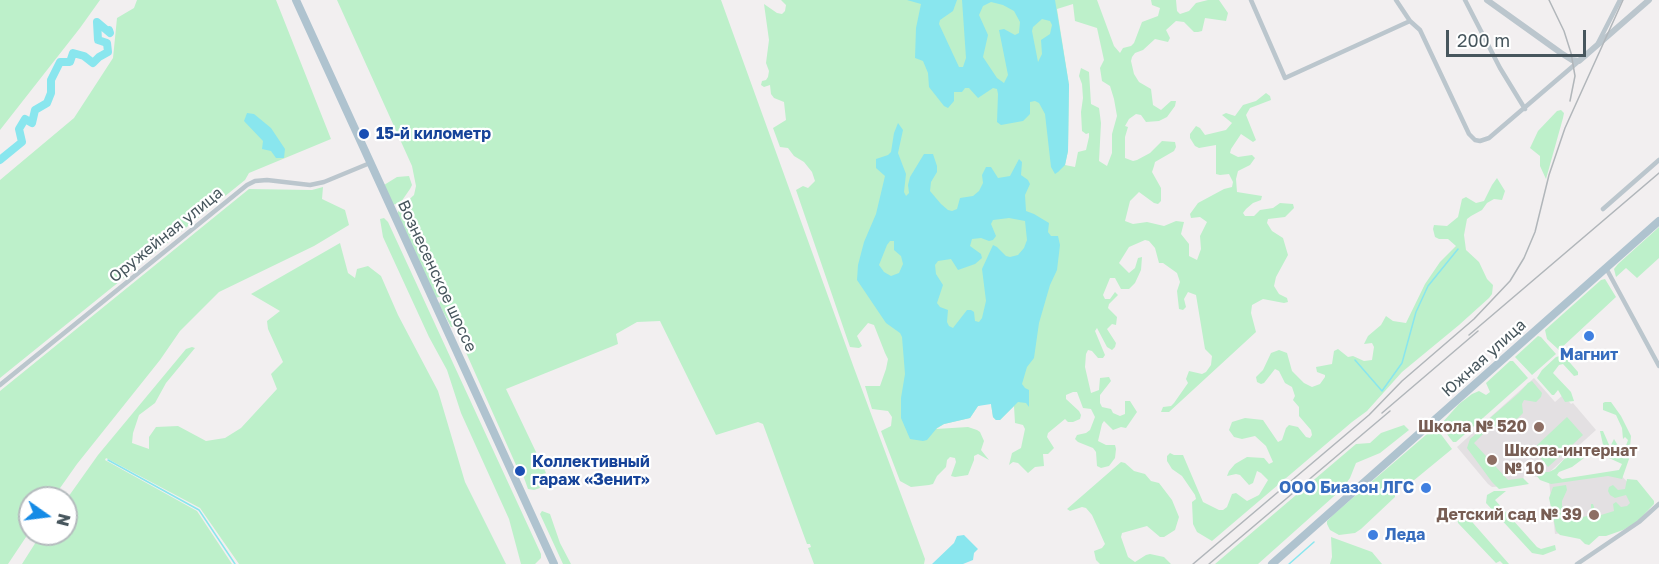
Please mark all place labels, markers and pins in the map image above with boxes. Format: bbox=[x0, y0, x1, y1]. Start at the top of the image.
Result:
place label: 15-й километр bbox=[376, 124, 491, 144]
marker: 15-й километр bbox=[357, 127, 371, 141]
marker: Магнит bbox=[1582, 329, 1596, 343]
place label: Магнит bbox=[1560, 345, 1618, 365]
place label: Школа № 520 bbox=[1418, 417, 1527, 437]
marker: Школа № 520 bbox=[1532, 420, 1546, 434]
place label: Школа-интернат № 10 bbox=[1504, 441, 1637, 479]
place label: Коллективный гараж «Зенит» bbox=[532, 452, 650, 490]
marker: Школа-интернат № 10 bbox=[1485, 453, 1499, 467]
marker: Коллективный гараж «Зенит» bbox=[513, 464, 527, 478]
place label: ООО Биазон ЛГС bbox=[1279, 478, 1414, 498]
marker: ООО Биазон ЛГС bbox=[1419, 481, 1433, 495]
place label: Детский сад № 39 bbox=[1436, 505, 1582, 525]
marker: Детский сад № 39 bbox=[1587, 508, 1601, 522]
place label: Леда bbox=[1385, 525, 1425, 545]
marker: Леда bbox=[1366, 528, 1380, 542]

